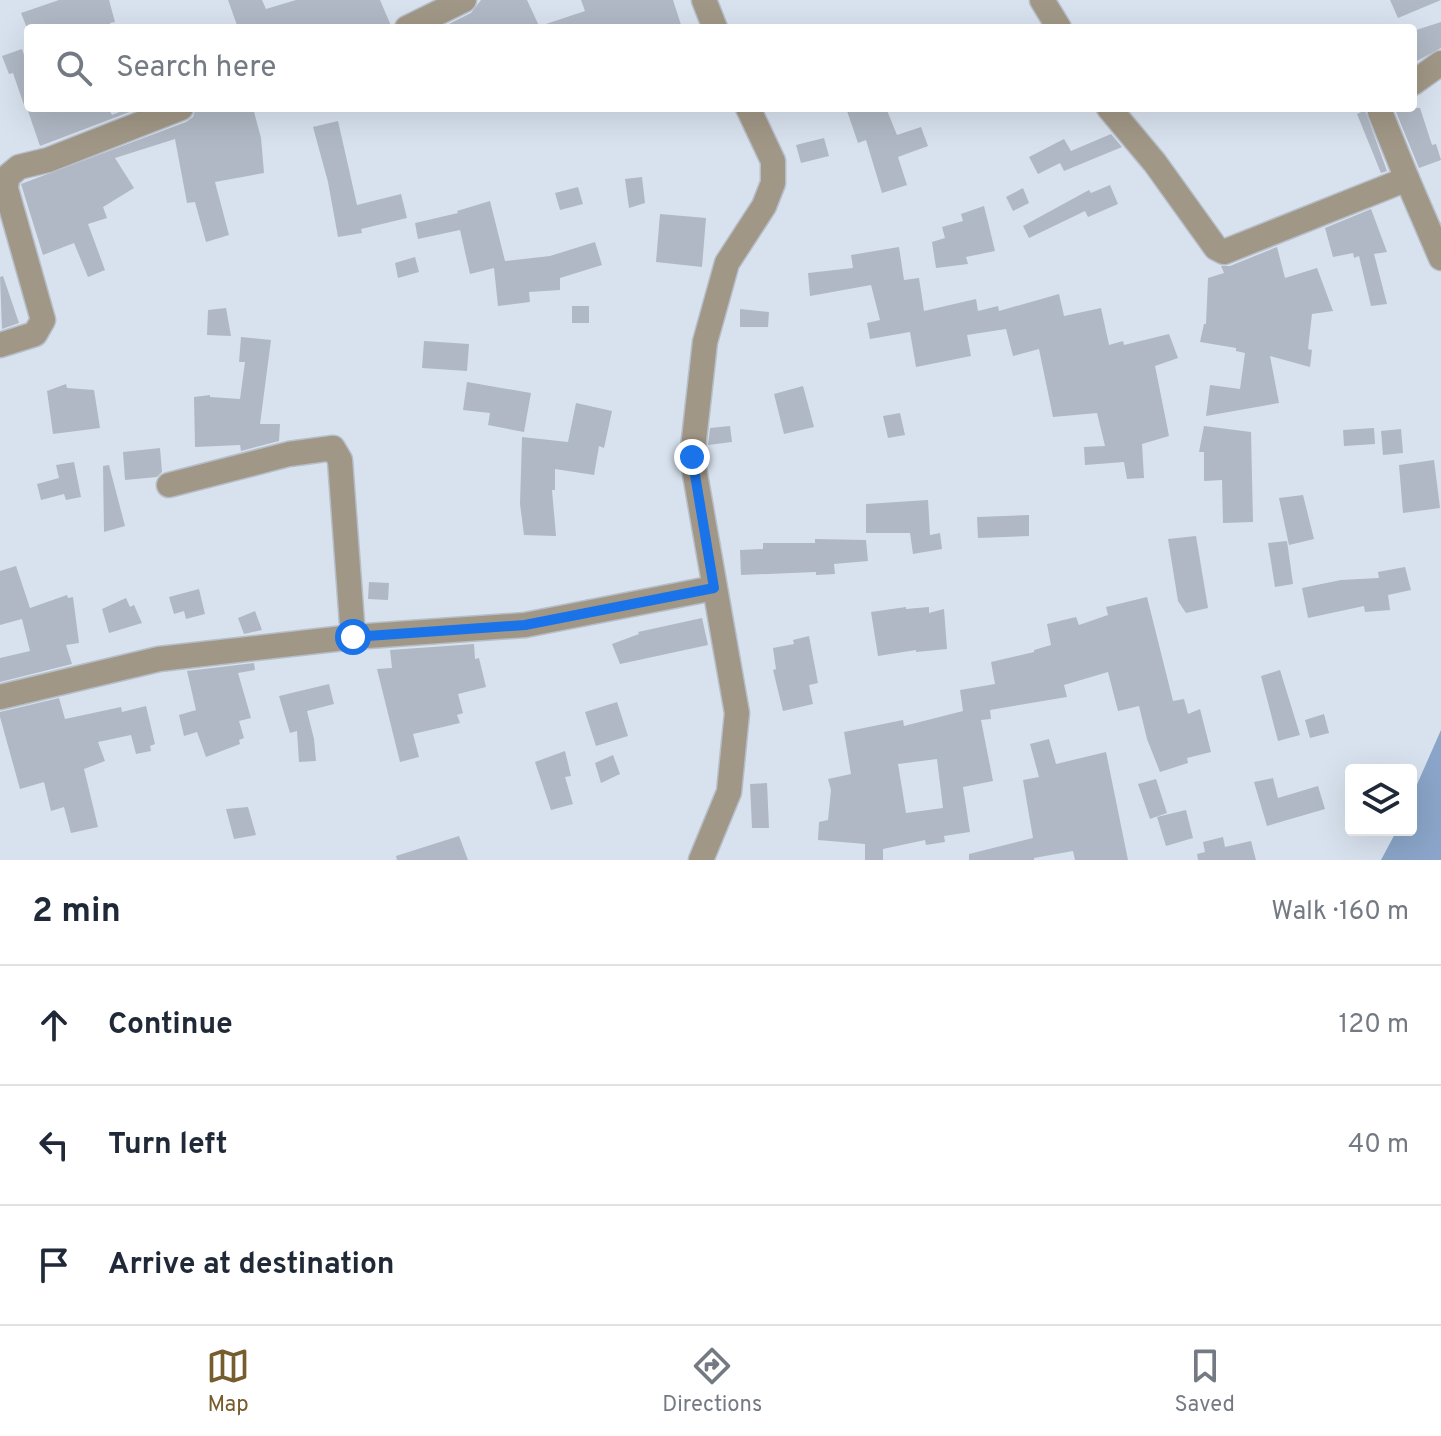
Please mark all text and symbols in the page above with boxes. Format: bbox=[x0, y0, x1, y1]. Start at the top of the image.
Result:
search box bbox=[24, 24, 1417, 112]
icon: search bbox=[52, 46, 96, 90]
text: Search here bbox=[116, 50, 276, 87]
route end bbox=[674, 439, 710, 475]
route start bbox=[335, 619, 371, 655]
map controls bbox=[1345, 764, 1417, 836]
button: layers bbox=[1345, 764, 1417, 836]
text: 2 min bbox=[32, 891, 121, 934]
text: Walk · 160 m bbox=[1271, 896, 1409, 929]
icon: ahead bbox=[32, 1003, 76, 1047]
text: Continue bbox=[108, 1007, 233, 1044]
text: 120 m bbox=[1339, 1009, 1409, 1042]
icon: left bbox=[32, 1123, 76, 1167]
text: Turn left bbox=[108, 1127, 228, 1164]
text: 40 m bbox=[1348, 1129, 1409, 1162]
icon: arrive bbox=[32, 1243, 76, 1287]
text: Arrive at destination bbox=[108, 1247, 394, 1284]
tab: Map bbox=[206, 1344, 250, 1419]
tab: Directions bbox=[662, 1344, 762, 1419]
tab: Saved bbox=[1174, 1344, 1235, 1419]

